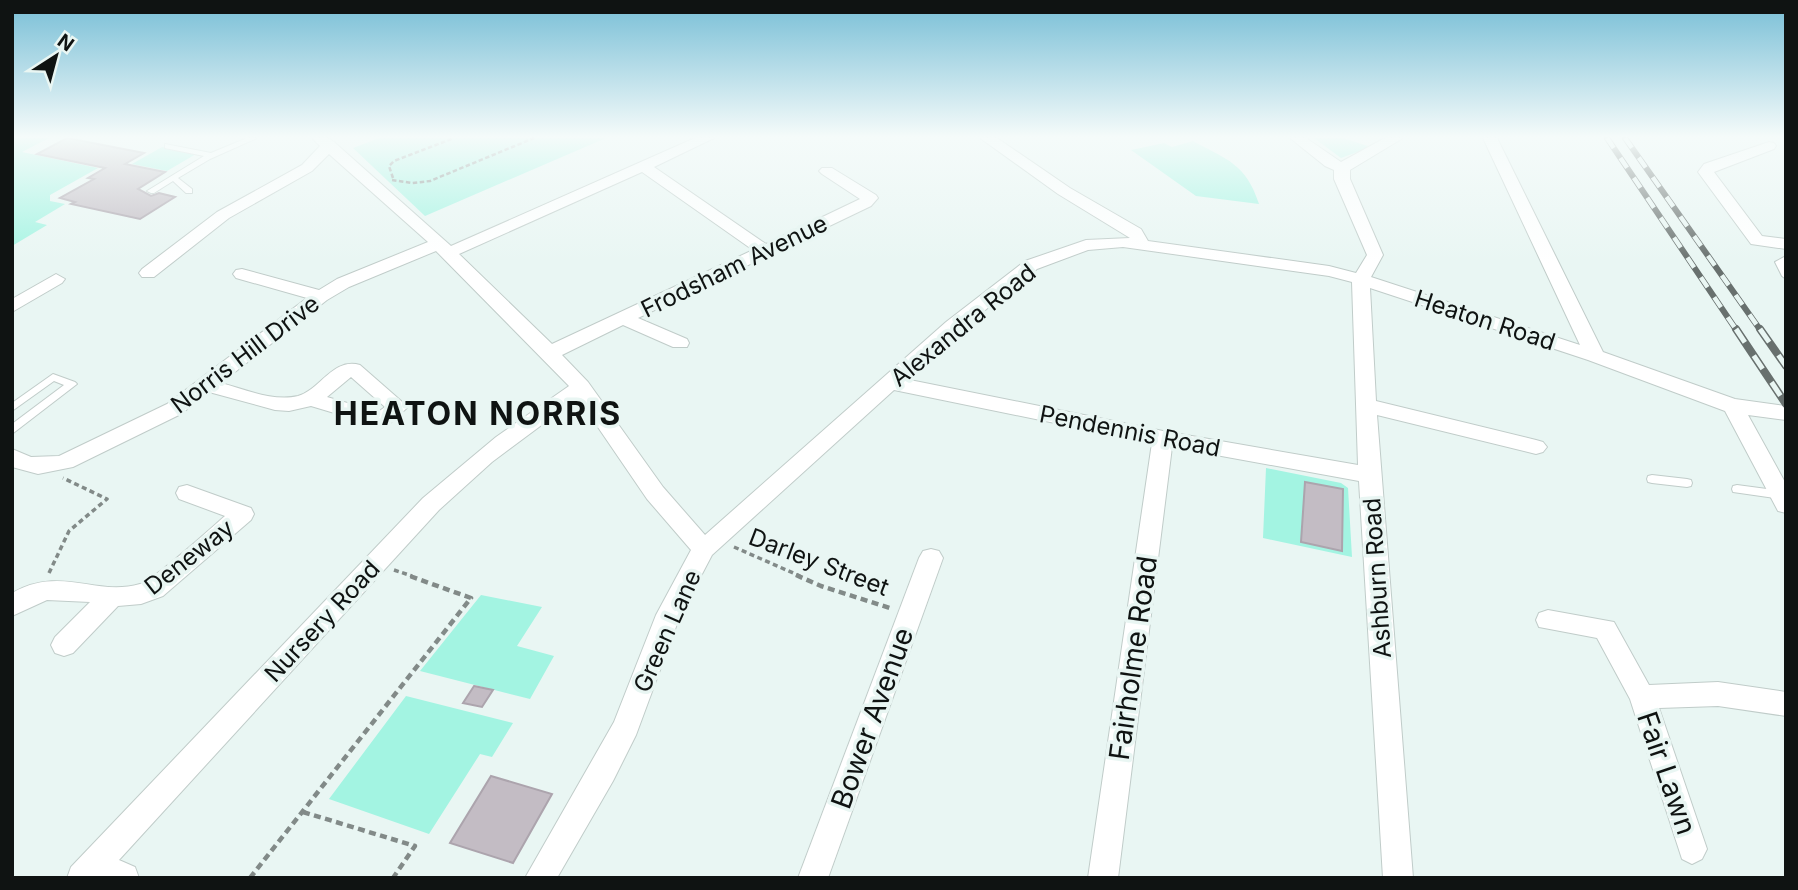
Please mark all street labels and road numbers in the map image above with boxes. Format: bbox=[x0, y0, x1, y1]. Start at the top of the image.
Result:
street label: Frodsham Avenue bbox=[636, 208, 832, 324]
street label: Alexandra Road bbox=[885, 258, 1041, 392]
street label: Heaton Road bbox=[1411, 284, 1559, 356]
street label: Norris Hill Drive bbox=[165, 289, 325, 419]
street label: Pendennis Road bbox=[1037, 399, 1223, 463]
street label: Ashburn Road bbox=[1357, 497, 1397, 659]
street label: Deneway bbox=[139, 513, 239, 601]
street label: Darley Street bbox=[745, 522, 893, 602]
street label: Nursery Road bbox=[258, 554, 386, 688]
street label: Fairholme Road bbox=[1102, 554, 1164, 762]
street label: Green Lane bbox=[627, 565, 707, 697]
street label: Bower Avenue bbox=[824, 623, 920, 813]
street label: Fair Lawn bbox=[1630, 707, 1704, 839]

